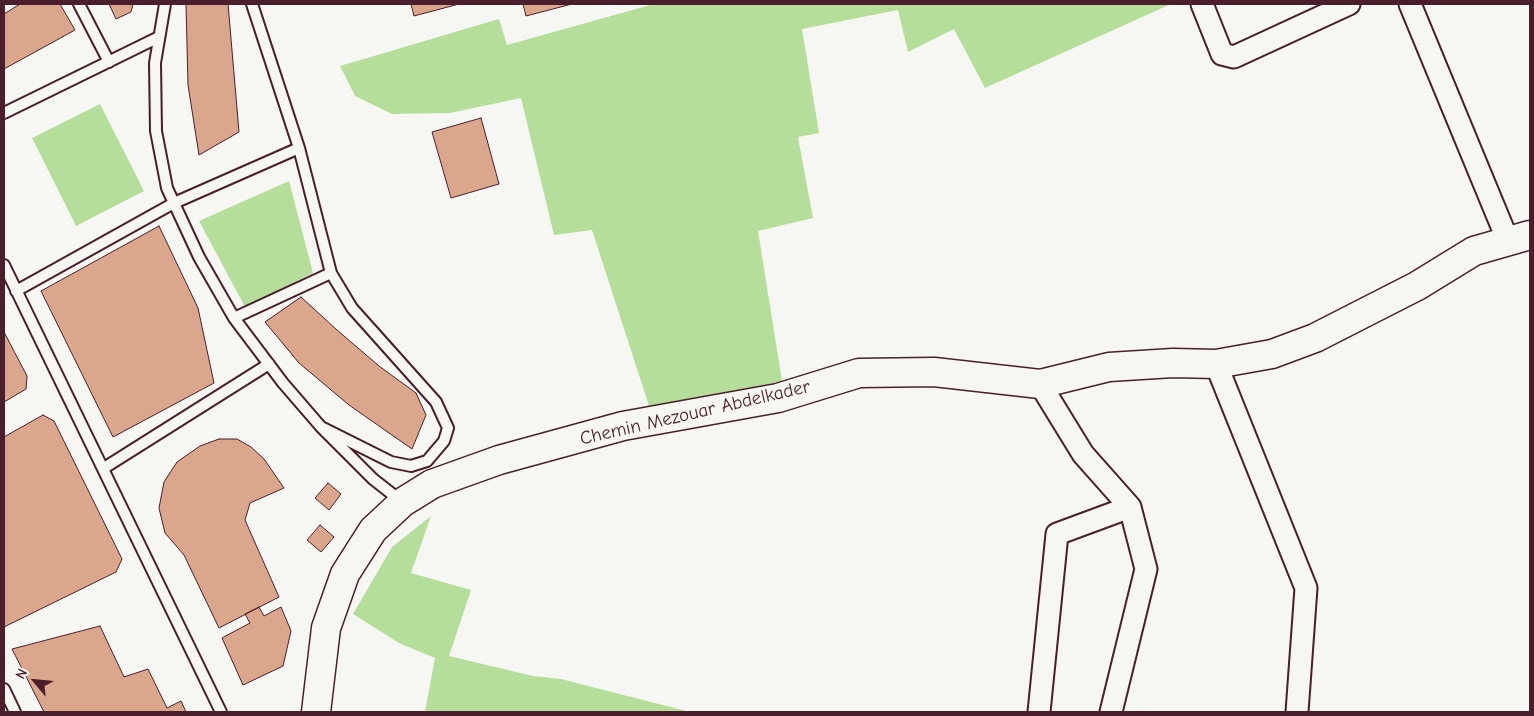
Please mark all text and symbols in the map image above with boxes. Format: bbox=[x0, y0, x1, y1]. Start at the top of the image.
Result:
street label: Chemin Mezouar Abdelkader bbox=[578, 375, 812, 451]
north arrow bbox=[10, 656, 60, 706]
text: N bbox=[12, 666, 31, 682]

